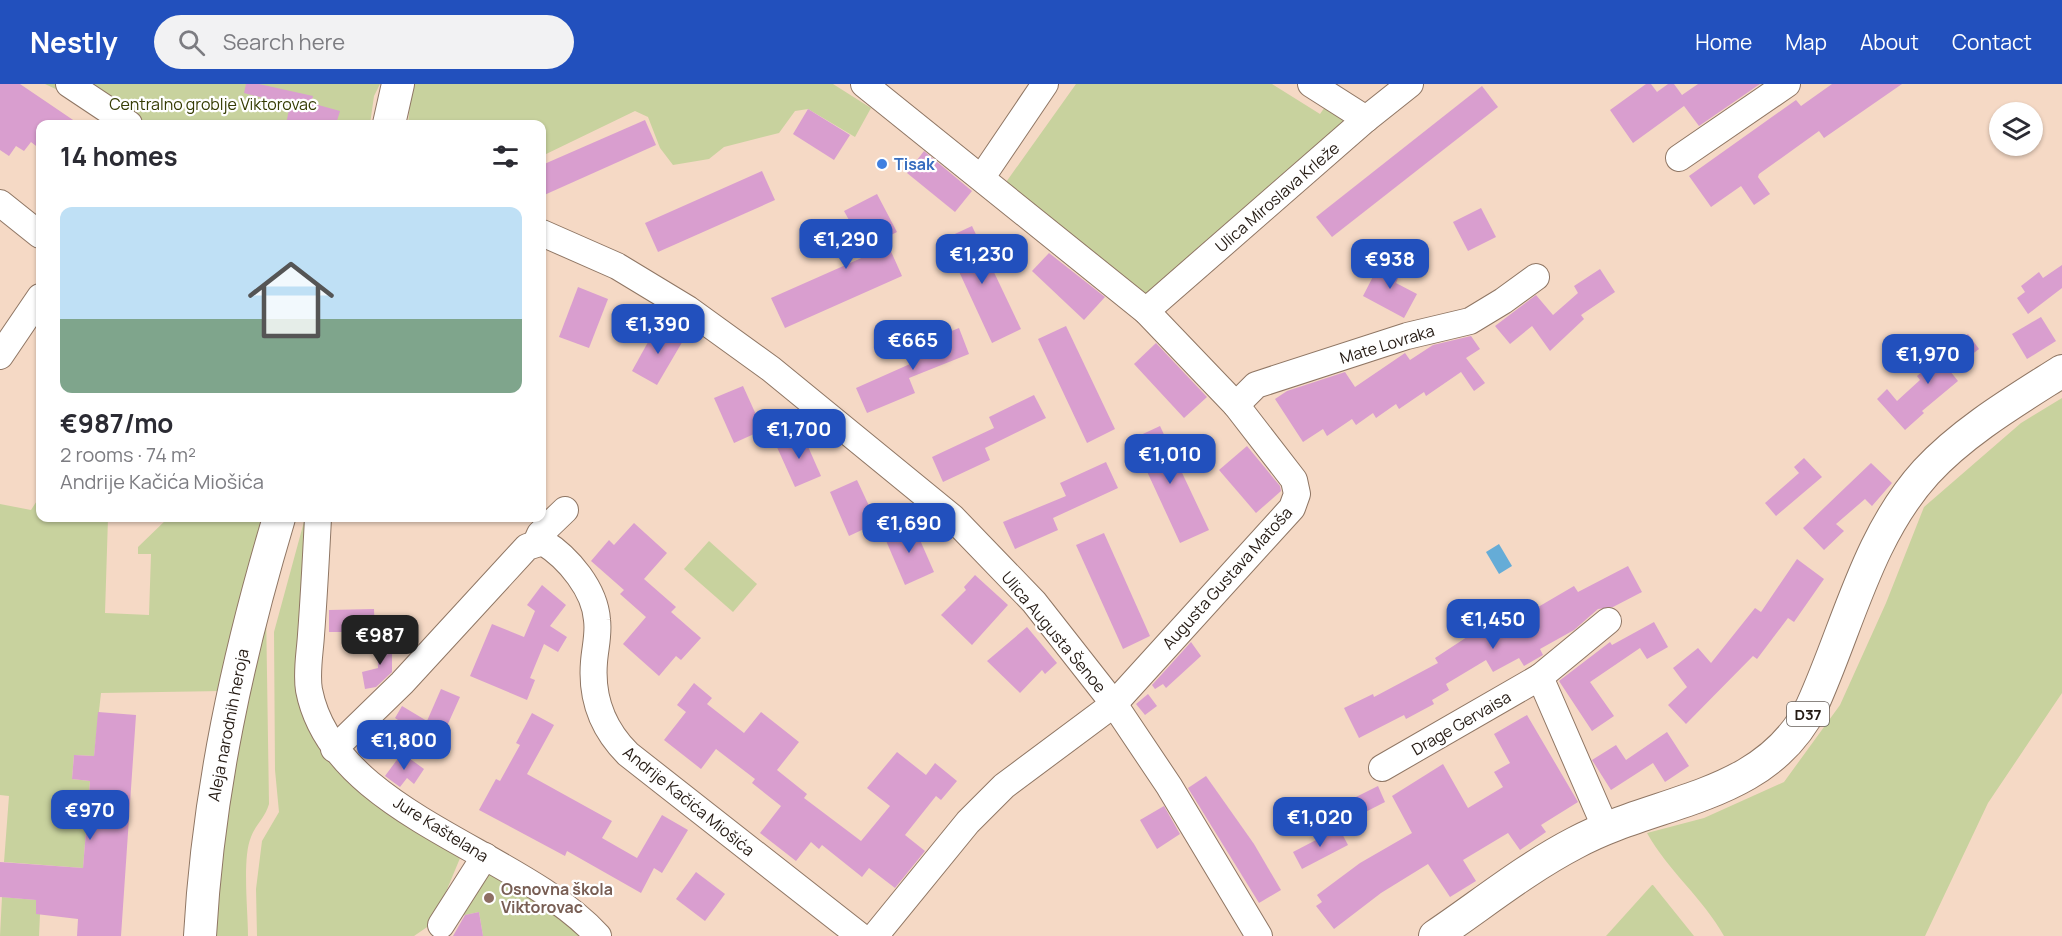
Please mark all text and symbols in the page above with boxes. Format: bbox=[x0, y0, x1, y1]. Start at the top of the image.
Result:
search box bbox=[154, 15, 574, 69]
text: Nestly bbox=[30, 23, 118, 61]
icon: search bbox=[175, 26, 208, 59]
text: Search here bbox=[223, 27, 345, 57]
text: Home bbox=[1695, 28, 1752, 56]
text: Map bbox=[1785, 28, 1827, 56]
text: About bbox=[1860, 28, 1919, 56]
text: Contact bbox=[1952, 28, 2032, 56]
park label: Centralno groblje Viktorovac bbox=[109, 93, 317, 115]
map controls bbox=[1989, 102, 2043, 156]
button: layers bbox=[1989, 102, 2043, 156]
street label: Ulica Miroslava Krleže bbox=[1210, 137, 1344, 257]
text: 14 homes bbox=[60, 138, 178, 174]
icon: filters bbox=[489, 140, 522, 173]
place label: Tisak bbox=[894, 153, 935, 175]
marker: Tisak bbox=[875, 157, 889, 171]
pin: €1,290 bbox=[797, 219, 895, 270]
text: €1,290 bbox=[813, 225, 879, 252]
pin: €1,230 bbox=[933, 234, 1031, 285]
pin: €938 bbox=[1354, 239, 1426, 290]
text: €1,230 bbox=[950, 240, 1014, 267]
text: €938 bbox=[1365, 245, 1415, 272]
icon: home bbox=[237, 246, 345, 354]
pin: €1,390 bbox=[609, 304, 707, 355]
text: €1,390 bbox=[626, 310, 690, 337]
street label: Mate Lovraka bbox=[1337, 319, 1437, 369]
pin: €665 bbox=[877, 320, 949, 371]
text: €665 bbox=[888, 326, 938, 353]
pin: €1,970 bbox=[1879, 334, 1977, 385]
text: €1,970 bbox=[1896, 340, 1960, 367]
text: €987/mo bbox=[60, 405, 173, 441]
pin: €1,700 bbox=[750, 409, 848, 460]
text: €1,700 bbox=[767, 415, 831, 442]
pin: €1,010 bbox=[1121, 434, 1219, 485]
text: €1,010 bbox=[1139, 440, 1201, 467]
text: 2 rooms · 74 m² bbox=[60, 441, 196, 468]
text: Andrije Kačića Miošića bbox=[60, 468, 264, 495]
street label: Augusta Gustava Matoša bbox=[1157, 502, 1297, 654]
pin: €1,690 bbox=[860, 503, 958, 554]
text: €1,690 bbox=[876, 509, 942, 536]
street label: Ulica Augusta Šenoe bbox=[997, 567, 1111, 697]
pin: €1,450 bbox=[1444, 599, 1542, 650]
text: €1,450 bbox=[1461, 605, 1525, 632]
pin: €987 bbox=[344, 615, 416, 666]
text: €987 bbox=[356, 621, 405, 648]
street label: Aleja narodnih heroja bbox=[202, 647, 254, 803]
street label: Drage Gervaisa bbox=[1407, 686, 1515, 760]
road number: D37 bbox=[1787, 702, 1829, 726]
pin: €1,800 bbox=[355, 720, 453, 771]
text: €1,800 bbox=[371, 726, 437, 753]
street label: Andrije Kačića Miošića bbox=[619, 741, 759, 861]
pin: €970 bbox=[54, 790, 126, 841]
street label: Jure Kaštelana bbox=[389, 791, 493, 867]
text: €970 bbox=[65, 796, 115, 823]
pin: €1,020 bbox=[1271, 797, 1369, 848]
text: €1,020 bbox=[1287, 803, 1353, 830]
place label: Osnovna škola Viktorovac bbox=[501, 878, 613, 918]
marker: Osnovna škola Viktorovac bbox=[482, 891, 496, 905]

